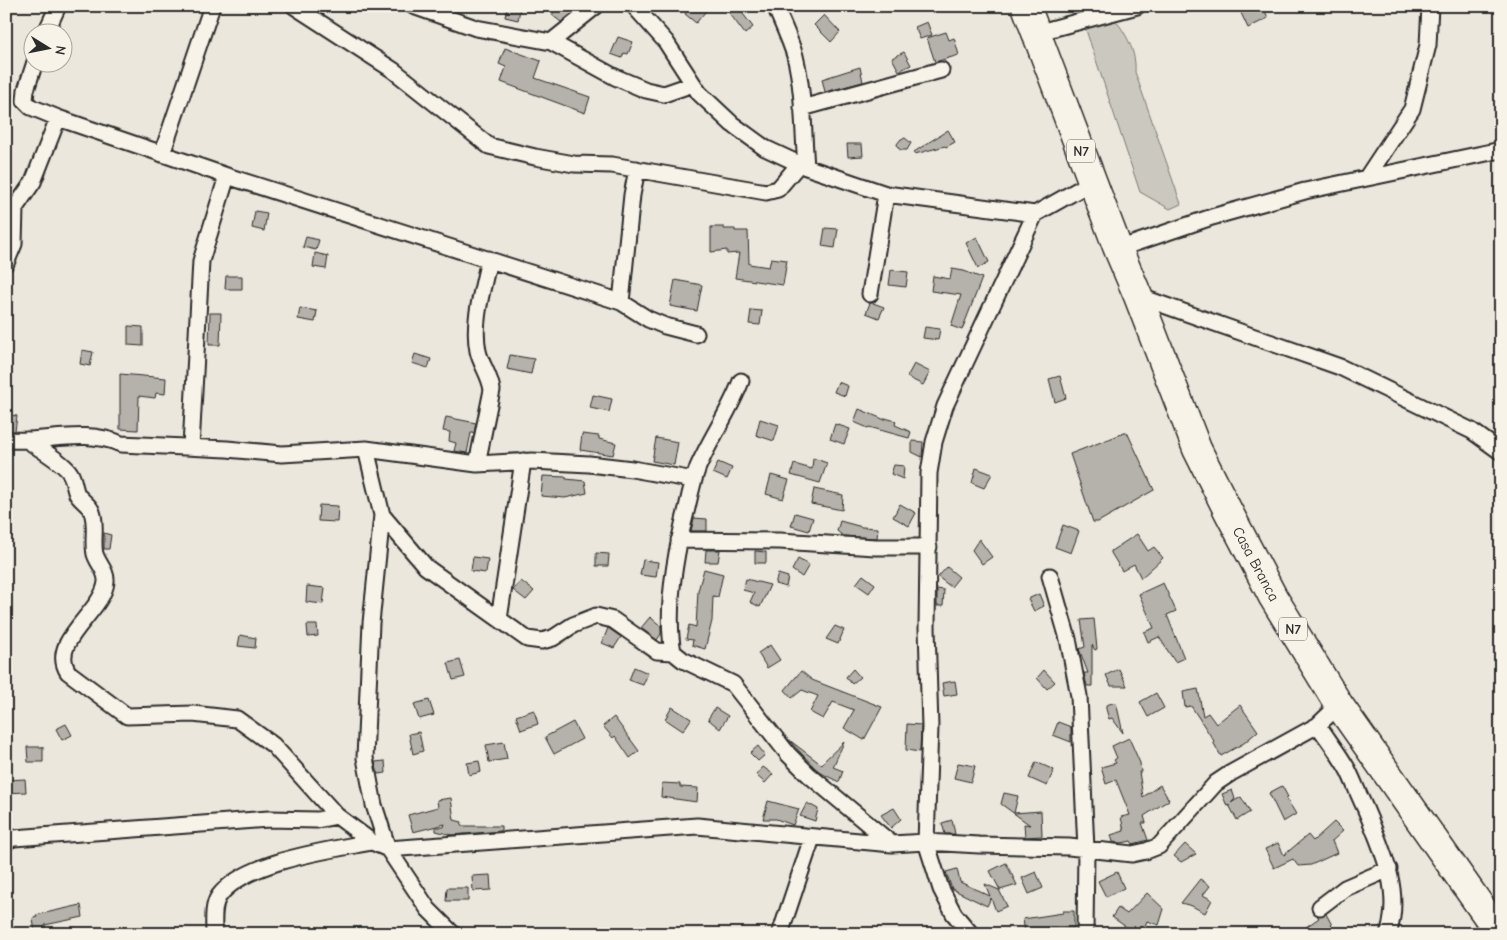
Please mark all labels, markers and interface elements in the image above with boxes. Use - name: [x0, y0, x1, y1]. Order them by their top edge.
- north arrow: [22, 22, 72, 72]
- text: N: [51, 44, 69, 56]
- road number: N7: [1067, 140, 1095, 162]
- street label: Casa Branca: [1229, 524, 1283, 604]
- road number: N7: [1279, 618, 1307, 640]

